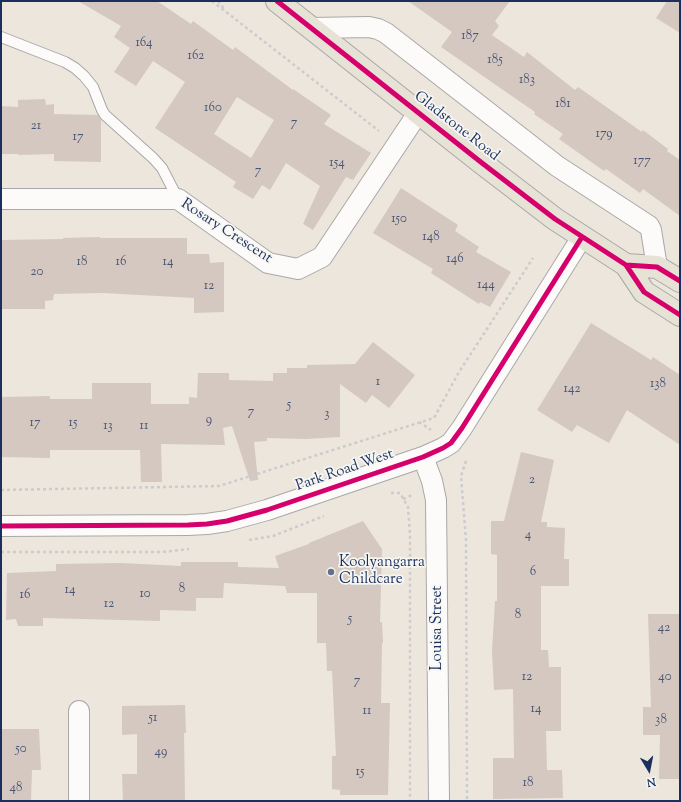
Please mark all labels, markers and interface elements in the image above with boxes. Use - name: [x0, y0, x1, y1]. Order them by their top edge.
- house number: 187: [461, 29, 479, 45]
- house number: 164: [135, 36, 153, 52]
- house number: 162: [188, 49, 204, 65]
- house number: 185: [487, 53, 503, 69]
- house number: 183: [519, 73, 535, 89]
- street label: Gladstone Road: [410, 88, 502, 166]
- house number: 181: [555, 97, 571, 113]
- house number: 160: [204, 101, 222, 117]
- house number: 7: [291, 116, 297, 132]
- house number: 21: [31, 119, 41, 135]
- house number: 179: [595, 127, 613, 143]
- house number: 17: [73, 130, 83, 146]
- house number: 177: [633, 154, 651, 170]
- house number: 154: [329, 156, 345, 172]
- house number: 7: [255, 164, 261, 180]
- street label: Rosary Crescent: [177, 196, 275, 268]
- house number: 150: [391, 212, 407, 228]
- house number: 148: [422, 230, 440, 246]
- house number: 146: [446, 252, 464, 268]
- house number: 18: [77, 255, 87, 271]
- house number: 16: [116, 255, 126, 271]
- house number: 14: [163, 255, 173, 271]
- house number: 20: [31, 265, 43, 281]
- house number: 144: [477, 278, 495, 294]
- house number: 12: [204, 279, 214, 295]
- house number: 1: [376, 375, 380, 391]
- house number: 138: [650, 377, 666, 393]
- house number: 142: [563, 382, 581, 398]
- house number: 5: [287, 398, 291, 414]
- house number: 7: [248, 405, 254, 421]
- house number: 3: [324, 407, 330, 423]
- house number: 9: [206, 413, 212, 429]
- house number: 17: [30, 416, 40, 432]
- house number: 15: [69, 416, 77, 432]
- house number: 13: [103, 419, 113, 435]
- house number: 11: [140, 419, 148, 435]
- street label: Park Road West: [294, 446, 396, 496]
- house number: 2: [529, 473, 535, 489]
- house number: 4: [525, 528, 531, 544]
- place label: Koolyangarra Childcare: [339, 554, 425, 589]
- house number: 6: [530, 565, 536, 581]
- marker: Koolyangarra Childcare: [326, 567, 336, 577]
- house number: 8: [179, 582, 185, 598]
- house number: 14: [65, 583, 75, 599]
- street label: Louisa Street: [429, 586, 447, 670]
- house number: 10: [139, 587, 151, 603]
- house number: 16: [20, 588, 30, 604]
- house number: 12: [104, 597, 114, 613]
- house number: 8: [515, 608, 521, 624]
- house number: 5: [348, 612, 352, 628]
- house number: 42: [658, 621, 670, 637]
- house number: 12: [522, 670, 532, 686]
- house number: 40: [658, 670, 672, 686]
- house number: 7: [354, 674, 360, 690]
- house number: 14: [531, 702, 541, 718]
- house number: 11: [363, 704, 371, 720]
- house number: 51: [149, 711, 157, 727]
- house number: 38: [655, 713, 667, 729]
- house number: 50: [15, 742, 27, 758]
- house number: 49: [155, 745, 167, 761]
- north arrow: [629, 750, 669, 790]
- house number: 15: [356, 765, 364, 781]
- text: N: [645, 773, 657, 790]
- house number: 18: [523, 776, 533, 792]
- house number: 48: [9, 781, 23, 797]

